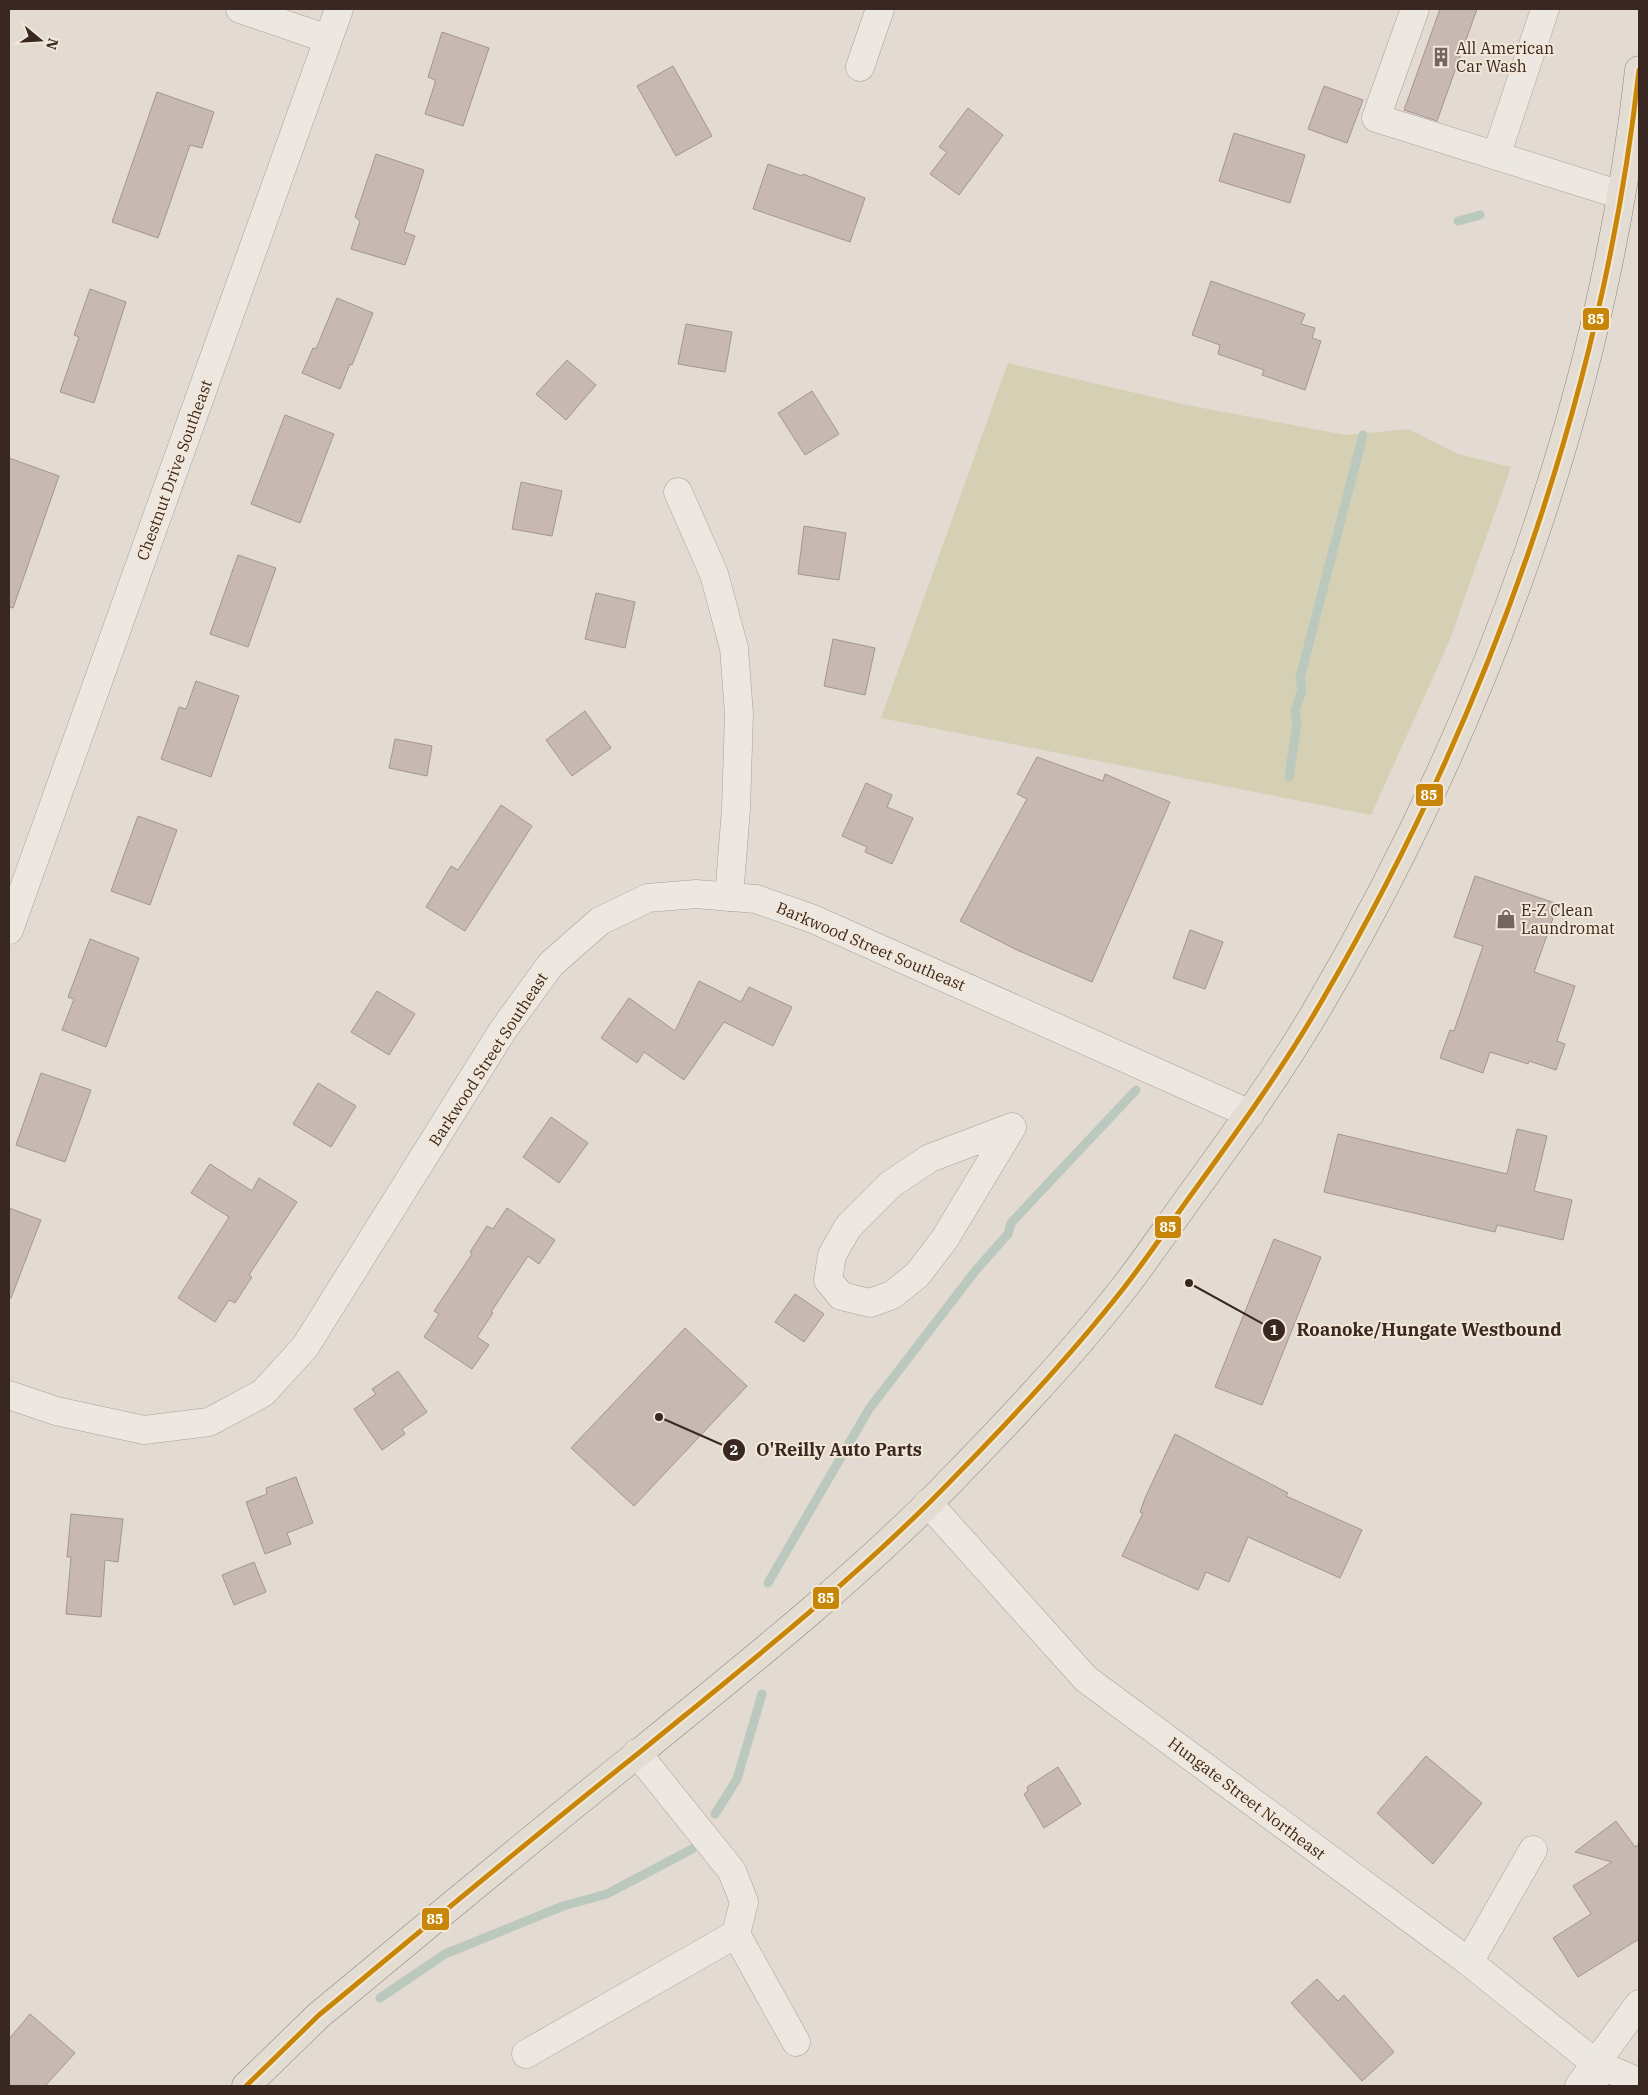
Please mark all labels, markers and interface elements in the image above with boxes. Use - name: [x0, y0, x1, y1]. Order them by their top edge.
- north arrow: [15, 15, 65, 65]
- text: N: [42, 36, 63, 52]
- place label: All American Car Wash: [1456, 38, 1554, 76]
- building icon: All American Car Wash: [1430, 46, 1452, 68]
- line badge: 85: [1582, 307, 1610, 331]
- text: 85: [1588, 310, 1604, 328]
- street label: Chestnut Drive Southeast: [132, 377, 216, 563]
- line badge: 85: [1415, 783, 1444, 807]
- text: 85: [1421, 786, 1437, 804]
- street label: Barkwood Street Southeast: [773, 897, 969, 995]
- place label: E-Z Clean Laundromat: [1521, 900, 1615, 938]
- shop icon: E-Z Clean Laundromat: [1495, 908, 1517, 930]
- street label: Barkwood Street Southeast: [424, 968, 552, 1150]
- line badge: 85: [1154, 1215, 1182, 1239]
- text: 85: [1160, 1218, 1176, 1236]
- callout: Roanoke/Hungate Westbound: [1262, 1313, 1572, 1346]
- text: Roanoke/Hungate Westbound: [1296, 1318, 1562, 1341]
- text: 1: [1269, 1320, 1279, 1339]
- callout: O'Reilly Auto Parts: [721, 1434, 932, 1467]
- text: O'Reilly Auto Parts: [756, 1438, 922, 1461]
- text: 2: [729, 1440, 739, 1459]
- line badge: 85: [812, 1586, 840, 1610]
- text: 85: [818, 1589, 834, 1607]
- street label: Hungate Street Northeast: [1164, 1732, 1330, 1864]
- line badge: 85: [421, 1907, 450, 1931]
- text: 85: [427, 1910, 443, 1928]

